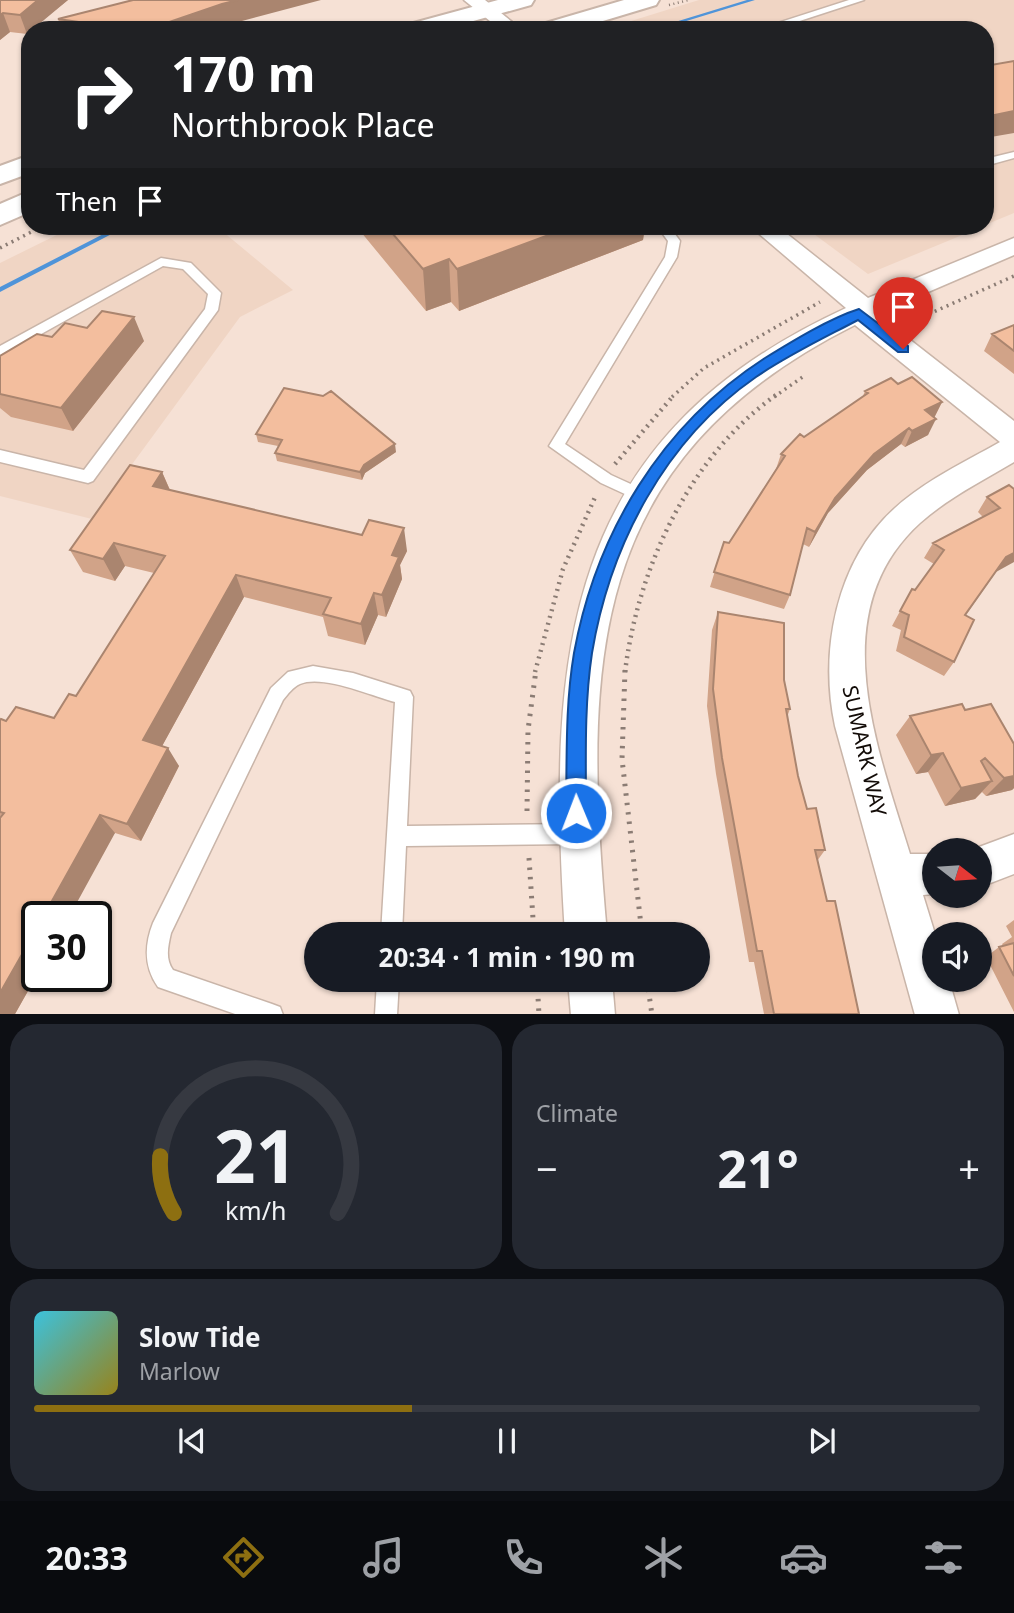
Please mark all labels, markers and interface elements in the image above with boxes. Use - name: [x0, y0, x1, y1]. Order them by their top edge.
- text: 170 m: [171, 40, 316, 106]
- icon: right: [56, 49, 147, 140]
- text: Northbrook Place: [171, 103, 435, 146]
- icon: arrive: [131, 182, 169, 220]
- text: Then: [56, 183, 117, 219]
- pin: [873, 277, 933, 349]
- icon: arrive: [884, 288, 922, 326]
- street label: SUMARK WAY: [836, 683, 894, 819]
- position arrow: [539, 776, 613, 850]
- north arrow: [922, 838, 992, 908]
- map controls: [922, 838, 992, 992]
- speed limit sign: 30: [21, 901, 112, 992]
- button: sound: [922, 922, 992, 992]
- text: 20:34 · 1 min · 190 m: [379, 939, 635, 975]
- text: Climate: [536, 1097, 618, 1129]
- text: 21: [214, 1105, 298, 1204]
- text: 21°: [717, 1132, 799, 1203]
- text: −: [536, 1142, 558, 1194]
- text: +: [958, 1142, 980, 1194]
- text: km/h: [225, 1192, 287, 1226]
- text: Slow Tide: [139, 1319, 261, 1355]
- text: Marlow: [139, 1355, 220, 1387]
- icon: previous: [173, 1422, 211, 1460]
- icon: pause: [488, 1422, 526, 1460]
- icon: next: [803, 1422, 841, 1460]
- icon: directions: [219, 1533, 268, 1582]
- icon: music: [359, 1533, 408, 1582]
- icon: phone: [499, 1533, 548, 1582]
- icon: climate: [639, 1533, 688, 1582]
- icon: car: [779, 1533, 828, 1582]
- icon: filters: [919, 1533, 968, 1582]
- text: 20:33: [46, 1536, 128, 1579]

